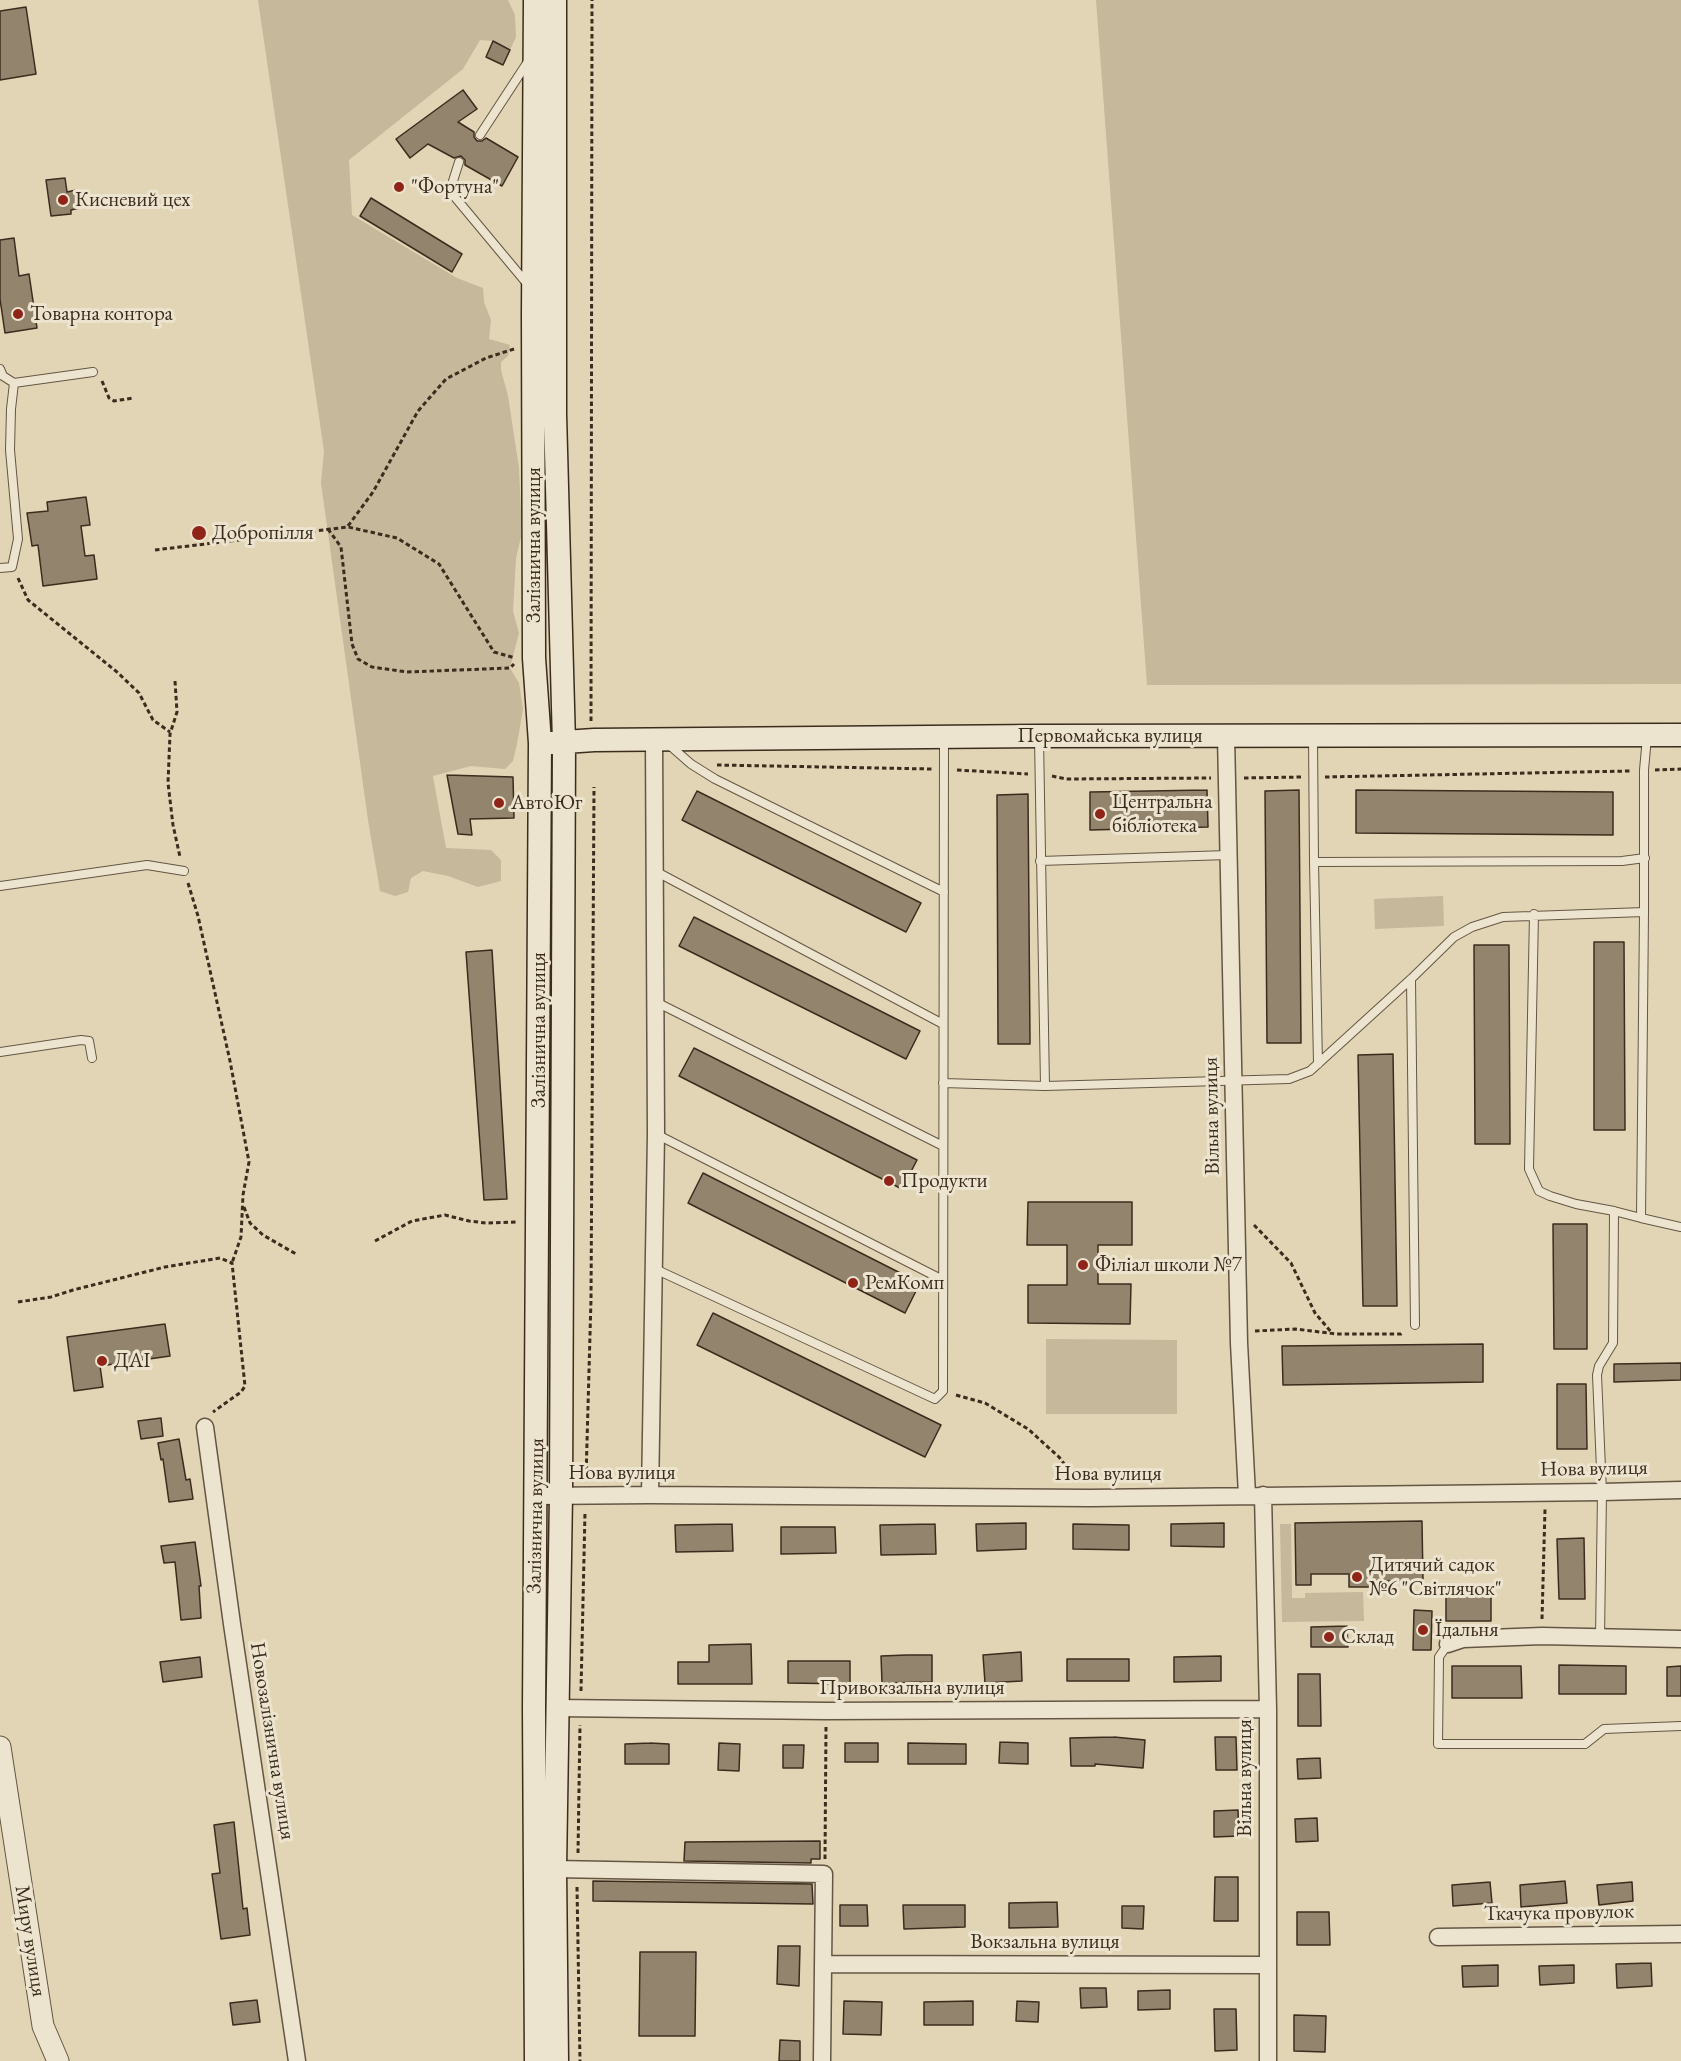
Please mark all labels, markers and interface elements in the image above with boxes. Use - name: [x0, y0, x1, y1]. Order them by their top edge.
- place label: "Фортуна": [411, 174, 499, 200]
- marker: "Фортуна": [392, 180, 406, 194]
- place label: Кисневий цех: [75, 187, 190, 213]
- marker: Кисневий цех: [56, 193, 70, 207]
- place label: Товарна контора: [30, 301, 173, 327]
- marker: Товарна контора: [11, 307, 25, 321]
- street label: Залізнична вулиця: [521, 467, 547, 623]
- place label: Добропілля: [212, 520, 314, 546]
- marker: Добропілля: [190, 524, 208, 542]
- street label: Первомайська вулиця: [1017, 723, 1203, 749]
- place label: Центральна бібліотека: [1112, 789, 1213, 839]
- place label: АвтоЮг: [511, 790, 582, 816]
- marker: АвтоЮг: [492, 796, 506, 810]
- marker: Центральна бібліотека: [1093, 807, 1107, 821]
- street label: Залізнична вулиця: [526, 952, 552, 1108]
- street label: Вільна вулиця: [1198, 1057, 1226, 1175]
- place label: Продукти: [901, 1168, 988, 1194]
- marker: Продукти: [882, 1174, 896, 1188]
- place label: Філіал школи №7: [1095, 1252, 1242, 1278]
- marker: Філіал школи №7: [1076, 1258, 1090, 1272]
- place label: РемКомп: [865, 1270, 944, 1296]
- marker: РемКомп: [846, 1276, 860, 1290]
- place label: ДАІ: [114, 1348, 150, 1374]
- marker: ДАІ: [95, 1354, 109, 1368]
- street label: Залізнична вулиця: [522, 1438, 550, 1594]
- street label: Нова вулиця: [1540, 1455, 1648, 1483]
- street label: Нова вулиця: [568, 1460, 676, 1486]
- street label: Нова вулиця: [1054, 1461, 1162, 1487]
- place label: Дитячий садок №6 "Світлячок": [1369, 1552, 1502, 1602]
- marker: Дитячий садок №6 "Світлячок": [1350, 1570, 1364, 1584]
- place label: Їдальня: [1435, 1617, 1499, 1643]
- marker: Їдальня: [1416, 1623, 1430, 1637]
- place label: Склад: [1341, 1624, 1394, 1650]
- marker: Склад: [1322, 1630, 1336, 1644]
- street label: Новозалізнична вулиця: [244, 1640, 300, 1842]
- street label: Привокзальна вулиця: [819, 1675, 1005, 1701]
- street label: Вільна вулиця: [1232, 1719, 1258, 1837]
- street label: Миру вулиця: [9, 1884, 51, 1998]
- street label: Ткачука провулок: [1484, 1899, 1634, 1927]
- street label: Вокзальна вулиця: [970, 1929, 1120, 1955]

